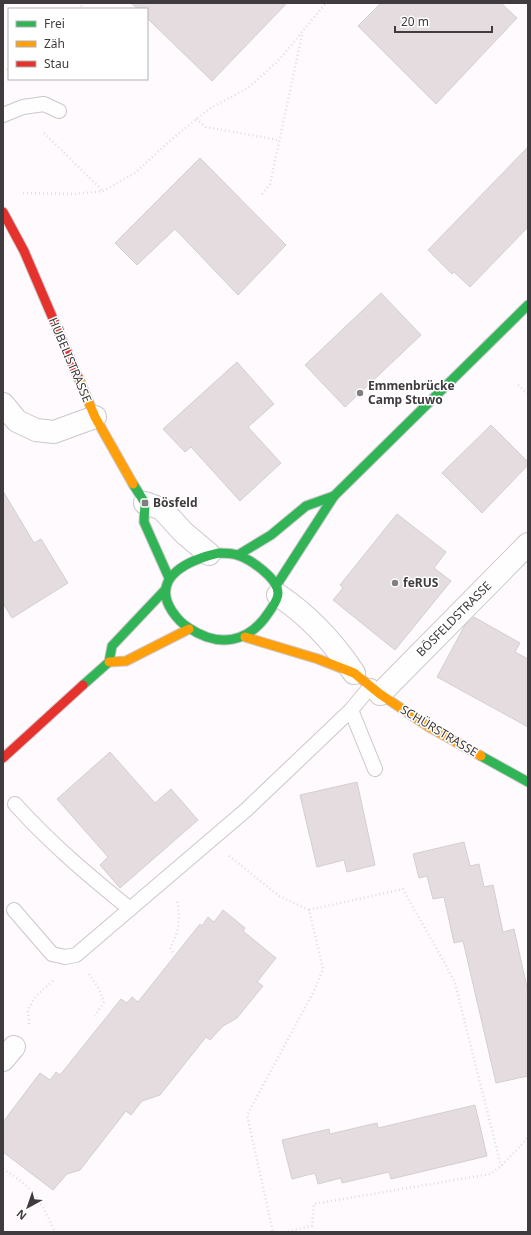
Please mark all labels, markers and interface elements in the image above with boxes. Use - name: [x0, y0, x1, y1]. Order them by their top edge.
- legend: [8, 8, 148, 80]
- scale bar: [395, 8, 492, 34]
- text: 20 m: [401, 13, 429, 30]
- text: Frei: [44, 15, 65, 32]
- text: Zäh: [44, 35, 65, 52]
- text: Stau: [44, 55, 69, 72]
- street label: HÜBELISTRASSE: [45, 315, 96, 405]
- place label: Emmenbrücke Camp Stuwo: [368, 377, 455, 408]
- marker: Emmenbrücke Camp Stuwo: [355, 388, 365, 398]
- place label: Bösfeld: [153, 494, 197, 511]
- marker: Bösfeld: [140, 498, 150, 508]
- place label: feRUS: [403, 574, 439, 591]
- street label: BÖSFELDSTRASSE: [412, 577, 495, 660]
- marker: feRUS: [390, 578, 400, 588]
- street label: SCHÜRSTRASSE: [397, 701, 481, 760]
- north arrow: [8, 1187, 48, 1227]
- text: N: [13, 1206, 30, 1224]

